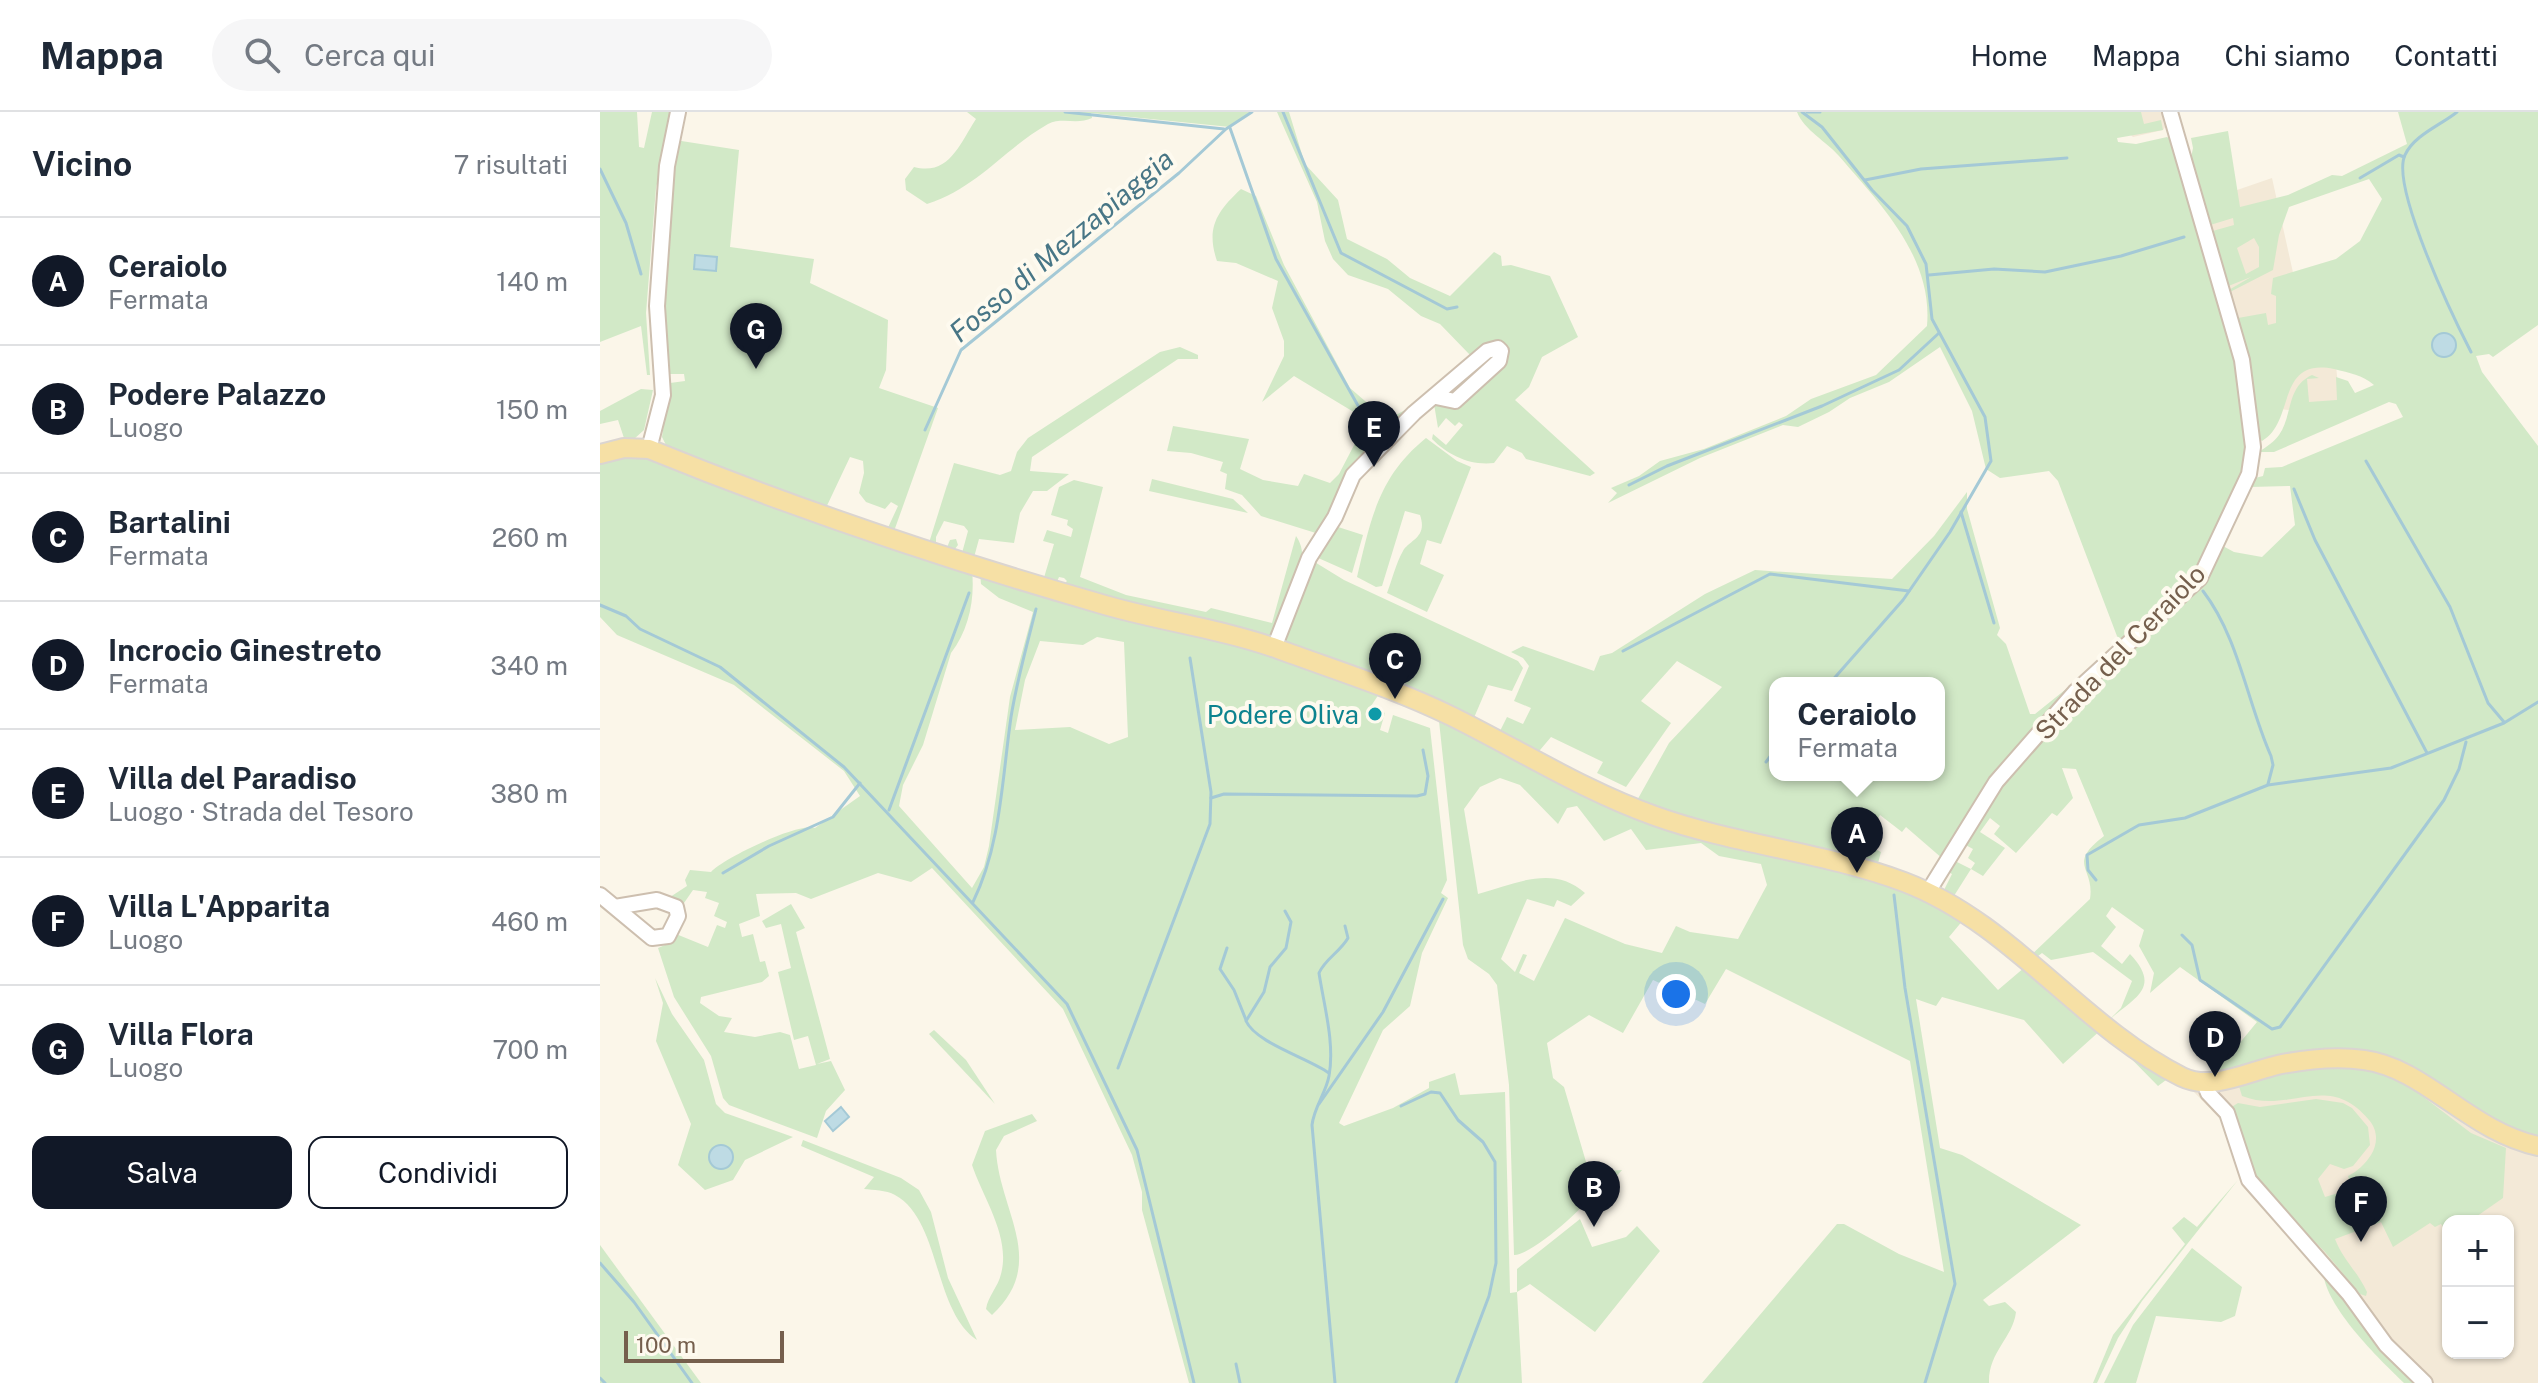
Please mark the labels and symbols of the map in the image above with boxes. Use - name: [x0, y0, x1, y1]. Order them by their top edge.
- water label: Fosso di Mezzapiaggia: [942, 142, 1180, 348]
- pin: G: [730, 303, 782, 369]
- pin: E: [1348, 401, 1400, 467]
- street label: Strada del Ceraiolo: [2029, 558, 2211, 746]
- pin: C: [1369, 633, 1421, 699]
- place label: Podere Oliva: [1207, 699, 1359, 730]
- marker: Podere Oliva: [1366, 705, 1384, 723]
- pin: A: [1831, 807, 1883, 873]
- your location: [1656, 974, 1696, 1014]
- pin: D: [2189, 1011, 2241, 1077]
- pin: B: [1568, 1161, 1620, 1227]
- pin: F: [2335, 1176, 2387, 1242]
- scale bar: [624, 1327, 784, 1363]

